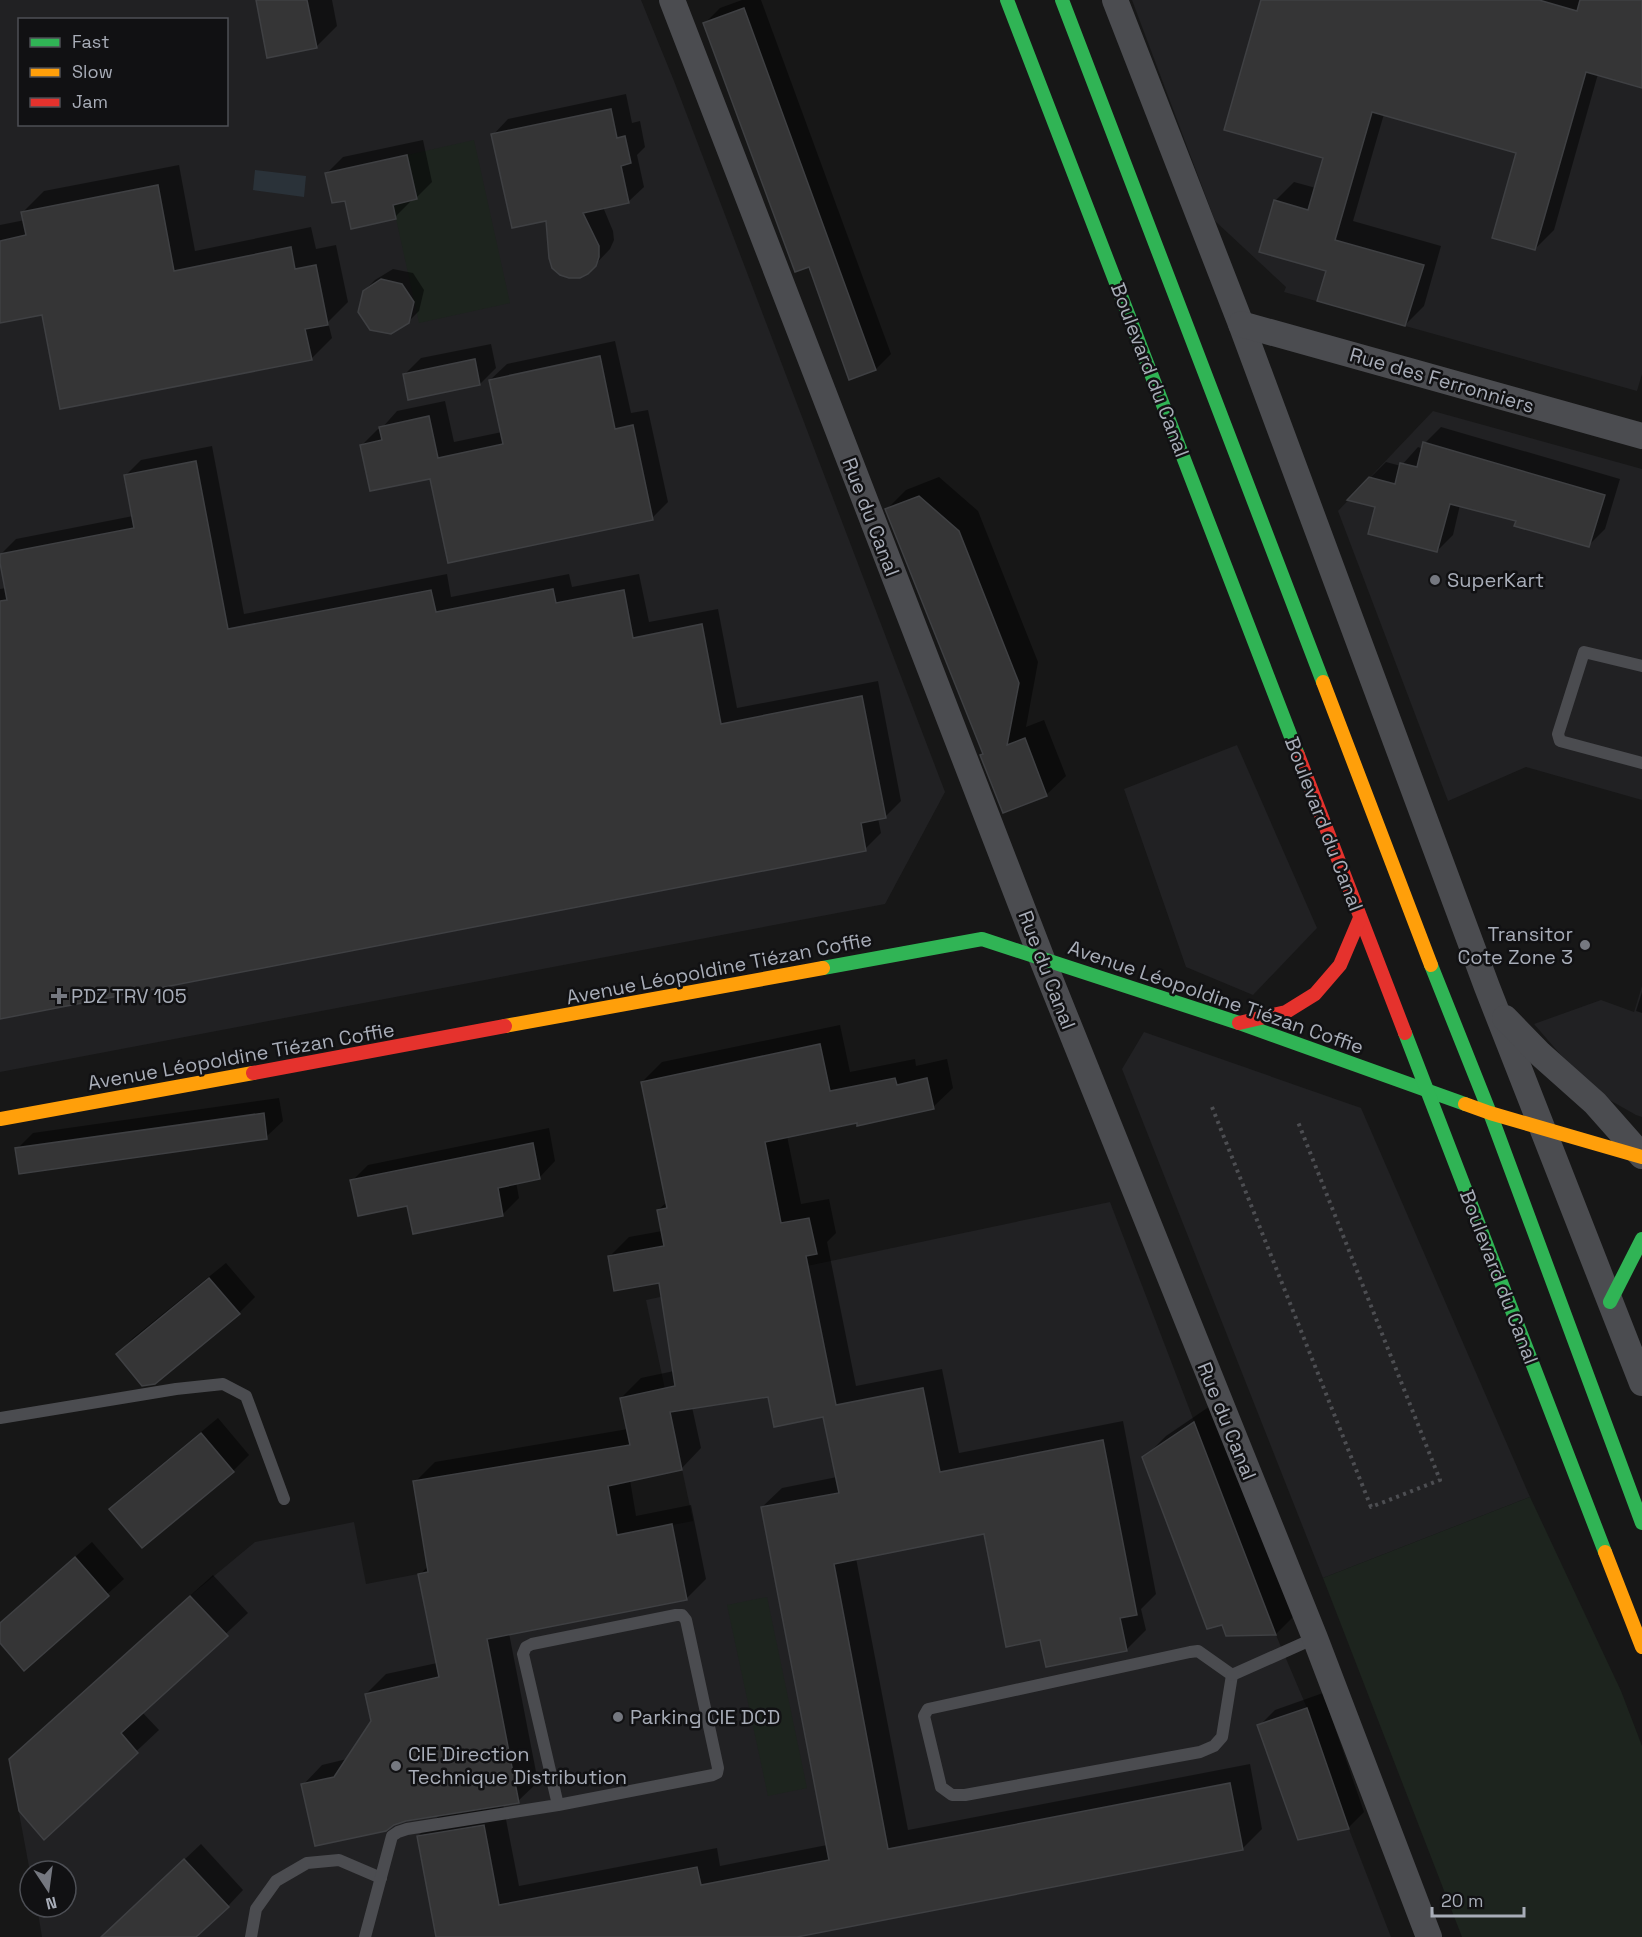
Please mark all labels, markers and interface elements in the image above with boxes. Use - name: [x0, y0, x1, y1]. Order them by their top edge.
- legend: [18, 18, 228, 126]
- text: Fast: [72, 30, 109, 53]
- text: Slow: [72, 60, 113, 83]
- text: Jam: [72, 90, 108, 113]
- street label: Boulevard du Canal: [1105, 279, 1195, 461]
- street label: Rue des Ferronniers: [1347, 341, 1537, 419]
- street label: Rue du Canal: [836, 454, 906, 580]
- place label: SuperKart: [1447, 567, 1544, 593]
- marker: SuperKart: [1428, 573, 1442, 587]
- street label: Boulevard du Canal: [1279, 733, 1369, 915]
- street label: Rue du Canal: [1012, 907, 1082, 1033]
- place label: Transitor Cote Zone 3: [1457, 921, 1573, 970]
- street label: Avenue Léopoldine Tiézan Coffie: [564, 926, 874, 1010]
- street label: Avenue Léopoldine Tiézan Coffie: [1065, 934, 1367, 1060]
- marker: Transitor Cote Zone 3: [1578, 938, 1592, 952]
- place label: PDZ TRV 105: [71, 983, 187, 1009]
- marker: PDZ TRV 105: [52, 989, 66, 1003]
- street label: Avenue Léopoldine Tiézan Coffie: [86, 1016, 396, 1096]
- street label: Boulevard du Canal: [1454, 1186, 1544, 1368]
- street label: Rue du Canal: [1192, 1358, 1262, 1484]
- place label: Parking CIE DCD: [630, 1704, 780, 1730]
- marker: Parking CIE DCD: [611, 1710, 625, 1724]
- place label: CIE Direction Technique Distribution: [408, 1741, 627, 1790]
- marker: CIE Direction Technique Distribution: [389, 1759, 403, 1773]
- north arrow: [18, 1859, 78, 1919]
- scale bar: [1432, 1880, 1524, 1918]
- text: 20 m: [1441, 1889, 1484, 1912]
- text: N: [44, 1892, 59, 1915]

